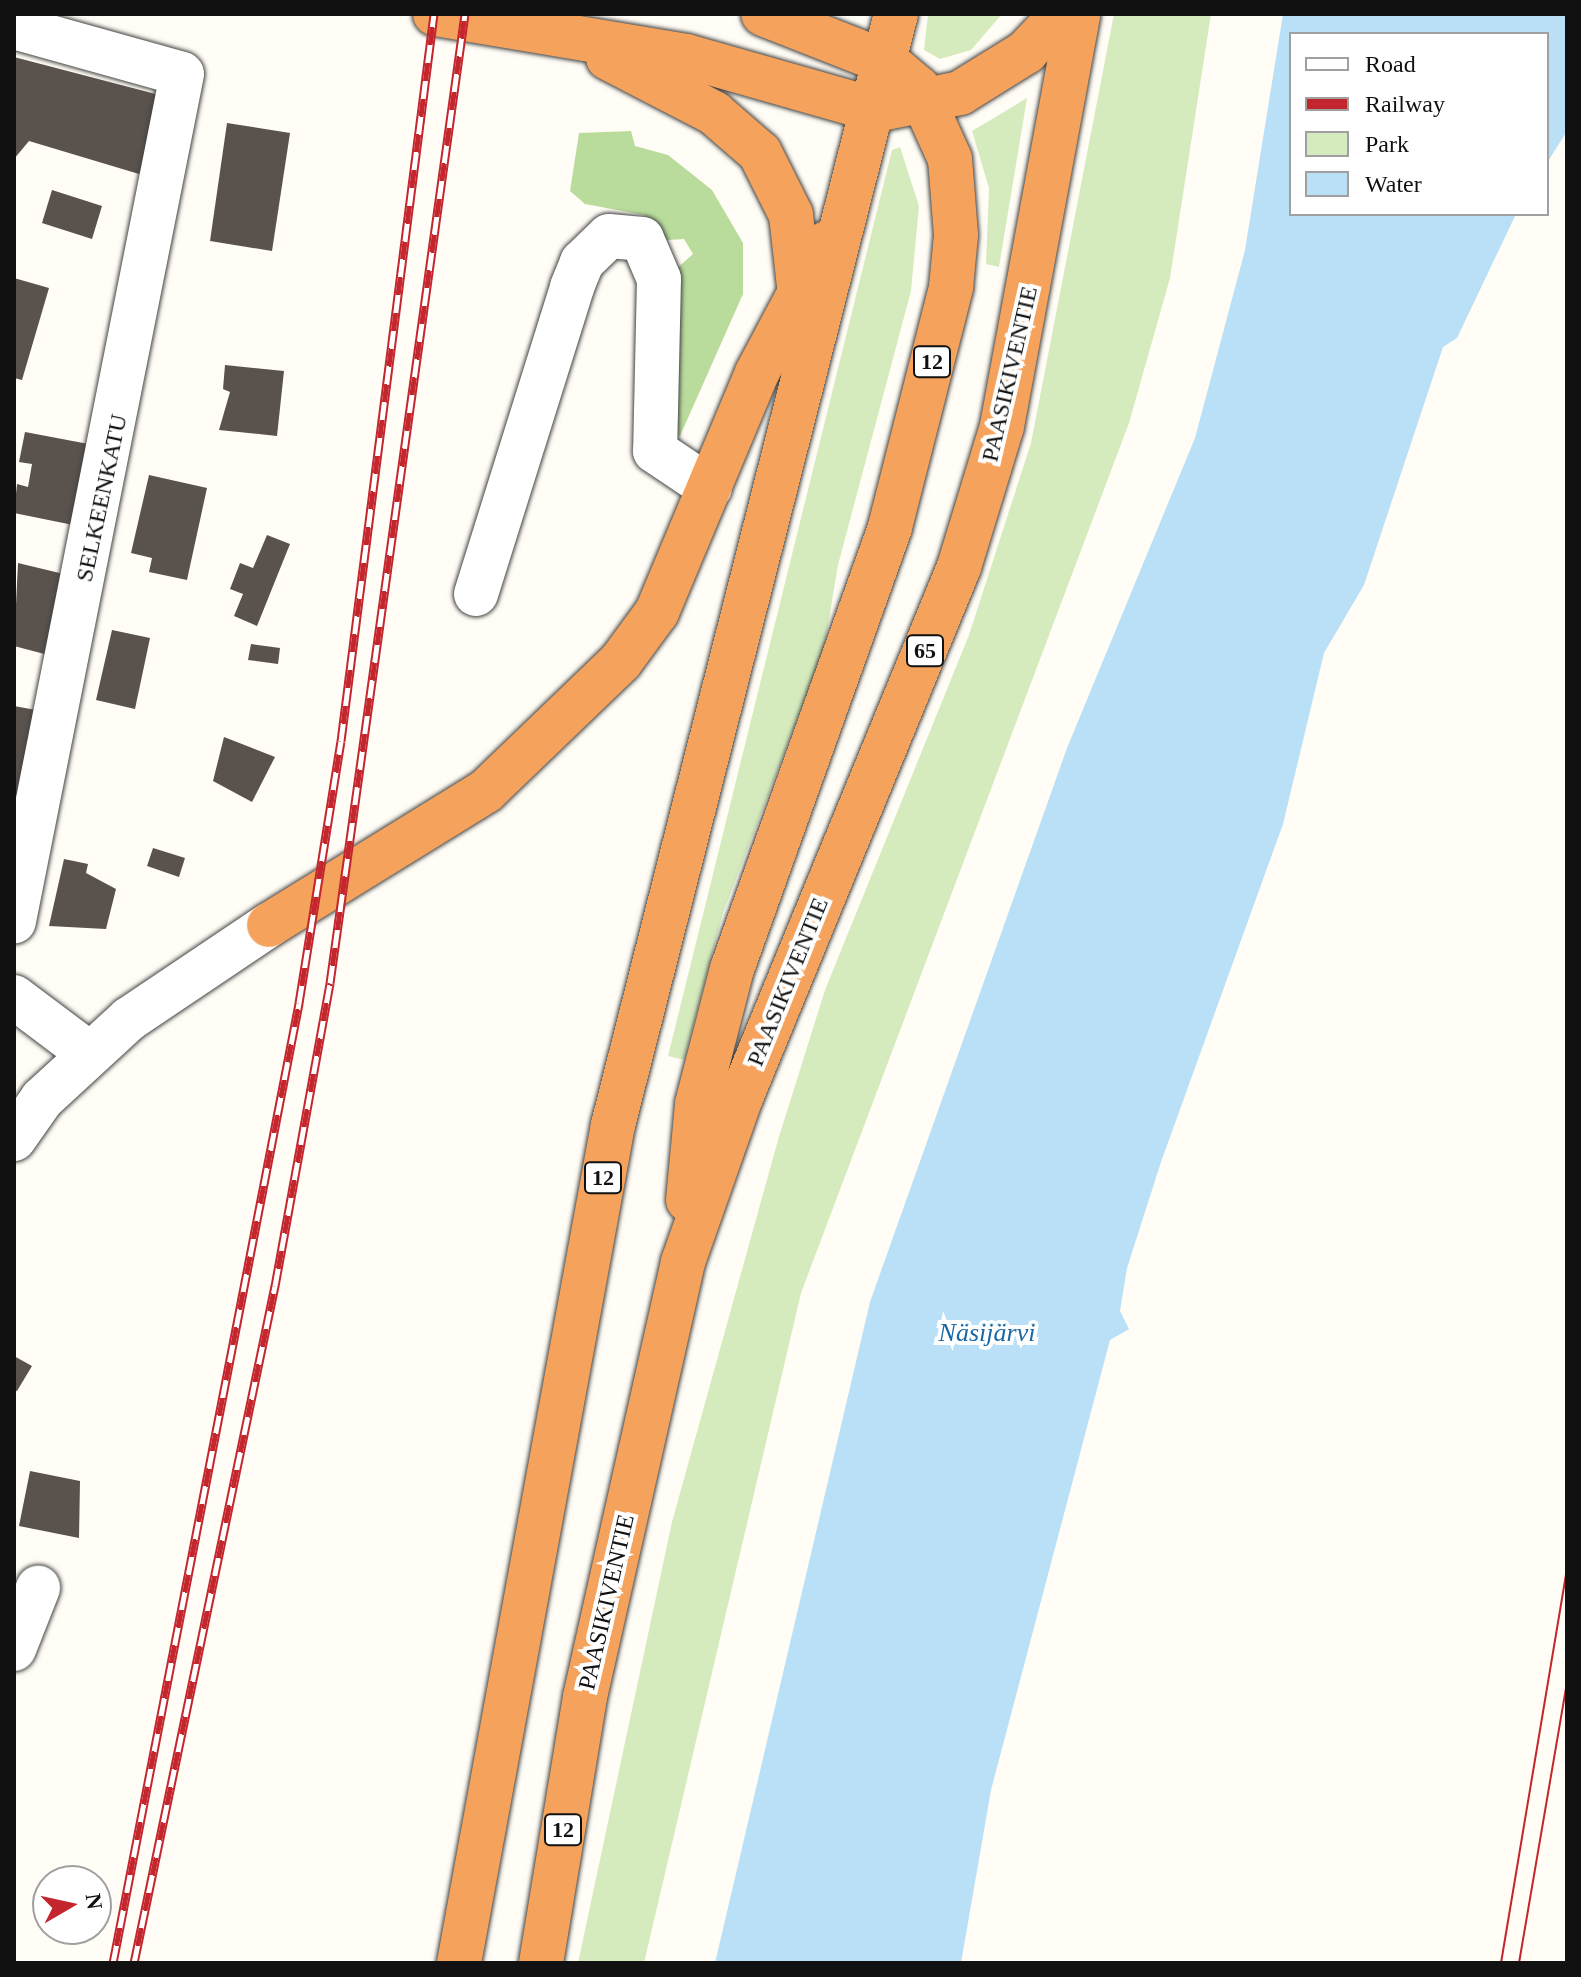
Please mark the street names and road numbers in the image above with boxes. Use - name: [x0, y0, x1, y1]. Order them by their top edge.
- street label: PAASIKIVENTIE: [976, 284, 1044, 464]
- road number: 12: [912, 344, 952, 380]
- street label: SELKEENKATU: [70, 412, 134, 584]
- road number: 65: [905, 633, 945, 669]
- street label: PAASIKIVENTIE: [741, 894, 835, 1070]
- road number: 12: [583, 1160, 623, 1196]
- street label: PAASIKIVENTIE: [573, 1512, 641, 1692]
- road number: 12: [543, 1812, 583, 1848]

